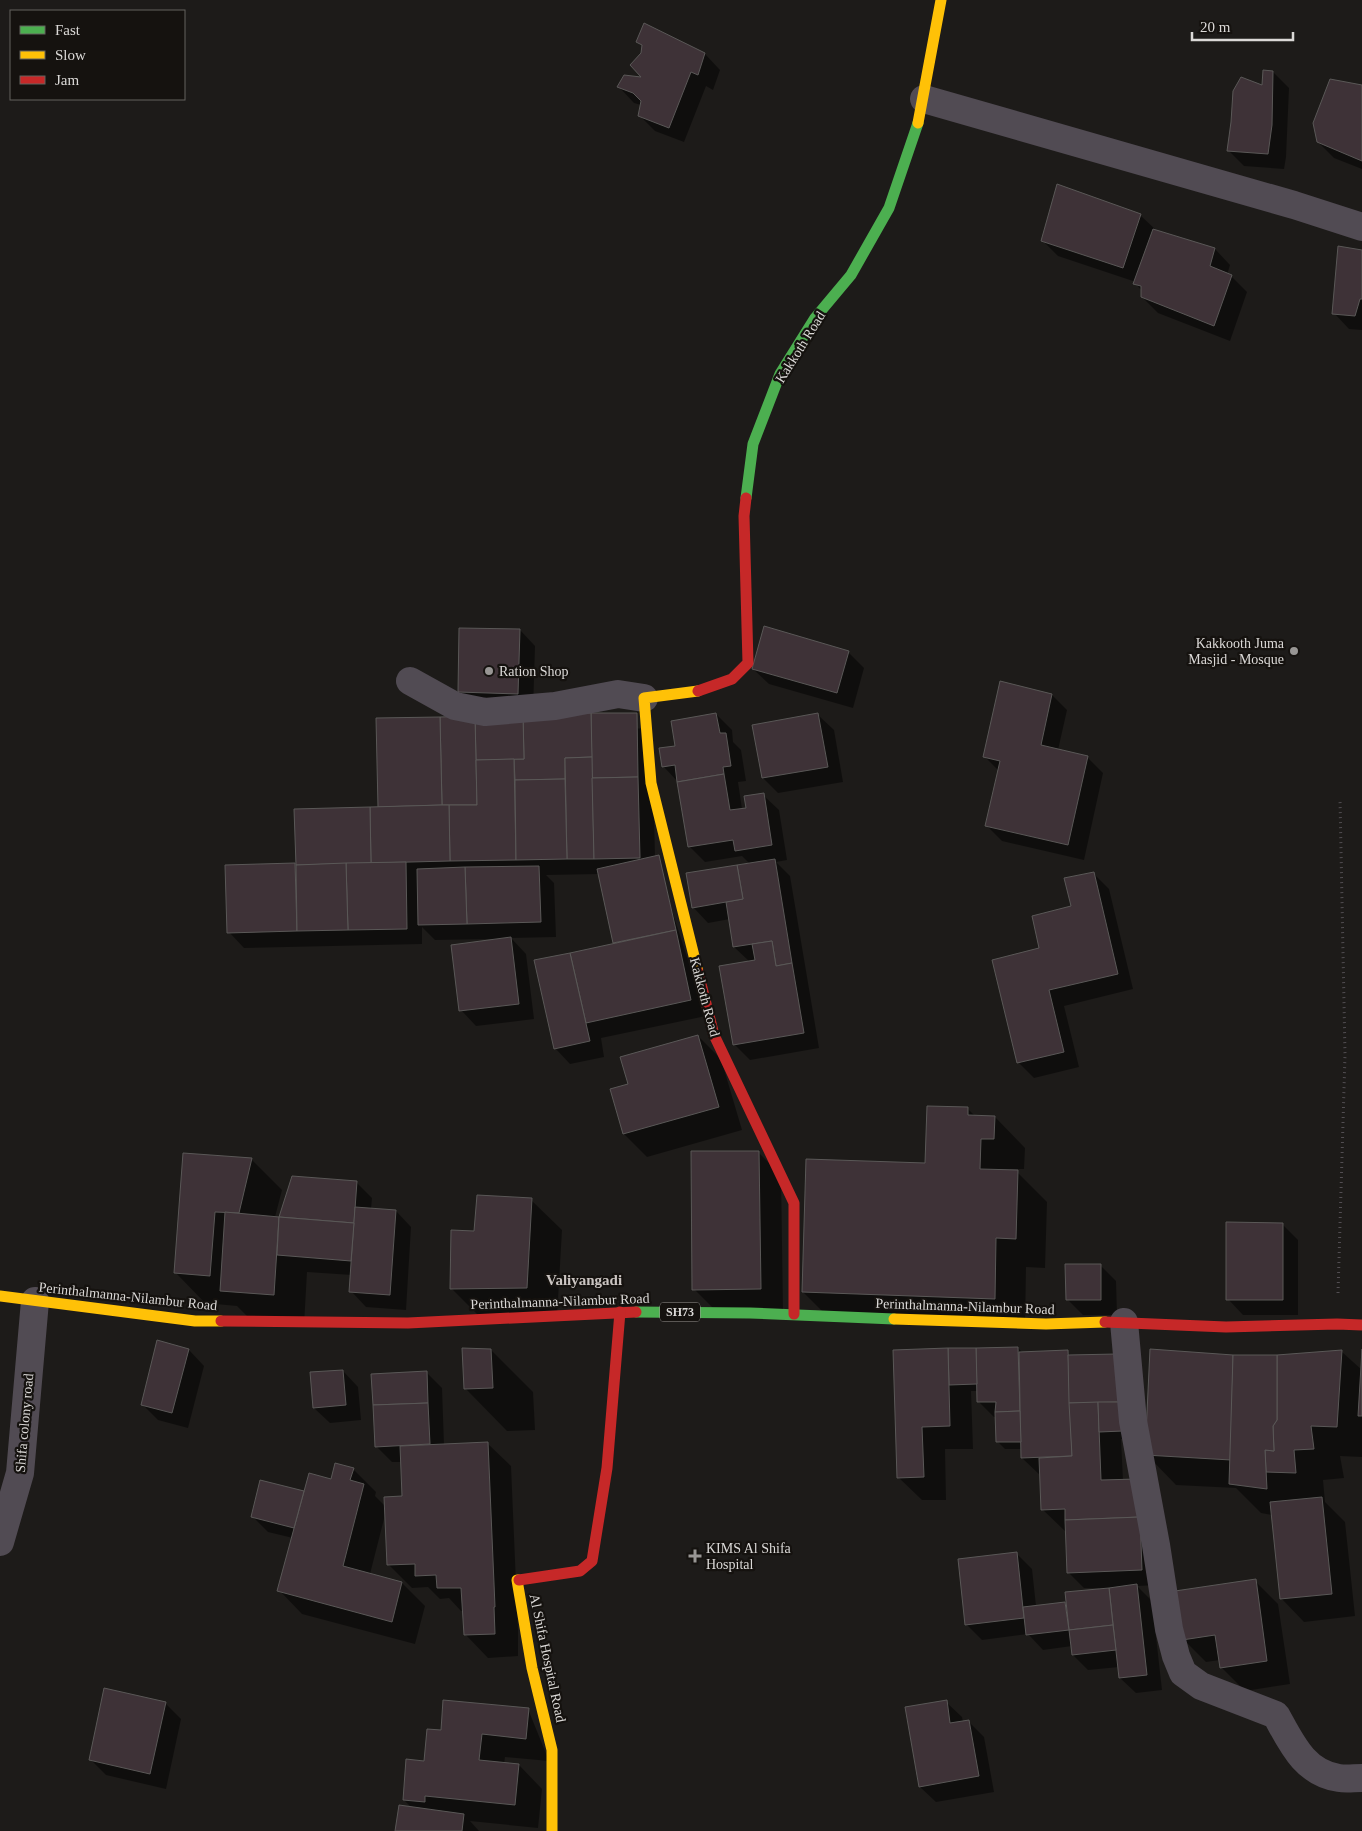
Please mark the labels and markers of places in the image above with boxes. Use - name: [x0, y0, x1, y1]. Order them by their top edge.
- place label: Kakkooth Juma Masjid - Mosque: [1188, 636, 1285, 667]
- marker: Kakkooth Juma Masjid - Mosque: [1288, 645, 1300, 657]
- place label: Ration Shop: [499, 664, 569, 679]
- marker: Ration Shop: [483, 665, 495, 677]
- place label: KIMS Al Shifa Hospital: [706, 1541, 792, 1572]
- marker: KIMS Al Shifa Hospital: [688, 1549, 702, 1563]

